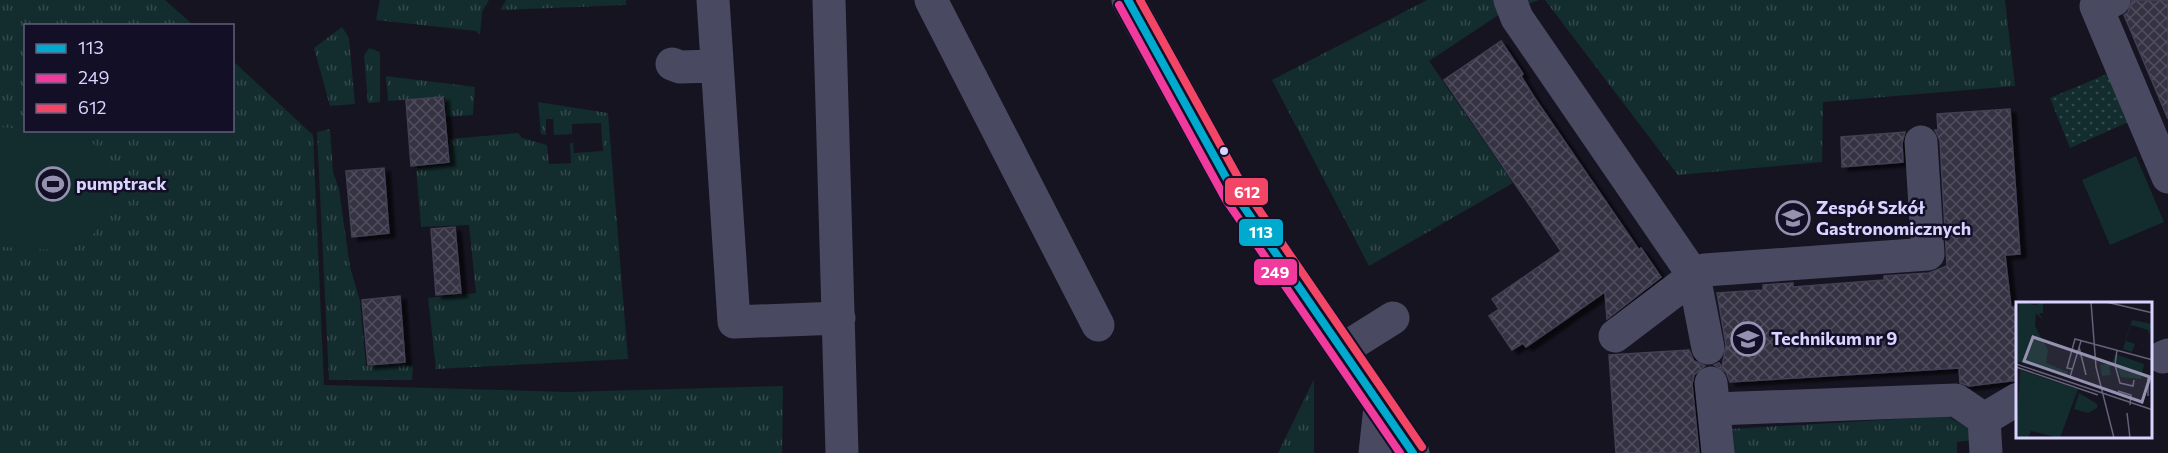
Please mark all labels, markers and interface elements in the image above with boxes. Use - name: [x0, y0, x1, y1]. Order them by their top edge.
- legend: [24, 24, 234, 132]
- text: 113: [78, 36, 104, 58]
- text: 249: [78, 66, 109, 88]
- text: 612: [78, 96, 107, 118]
- unlabelled marker: [1218, 145, 1230, 157]
- sports icon: pumptrack: [35, 166, 71, 202]
- place label: pumptrack: [76, 172, 167, 194]
- line badge: 612: [1224, 177, 1269, 206]
- text: 612: [1234, 182, 1260, 201]
- place label: Zespół Szkół Gastronomicznych: [1816, 196, 1971, 239]
- school or university icon: Zespół Szkół Gastronomicznych: [1775, 200, 1811, 236]
- line badge: 113: [1238, 218, 1284, 247]
- text: 113: [1249, 222, 1273, 241]
- line badge: 249: [1253, 258, 1298, 286]
- text: 249: [1261, 262, 1289, 281]
- inset map: [2016, 302, 2153, 438]
- school or university icon: Technikum nr 9: [1730, 321, 1766, 357]
- place label: Technikum nr 9: [1771, 327, 1897, 349]

